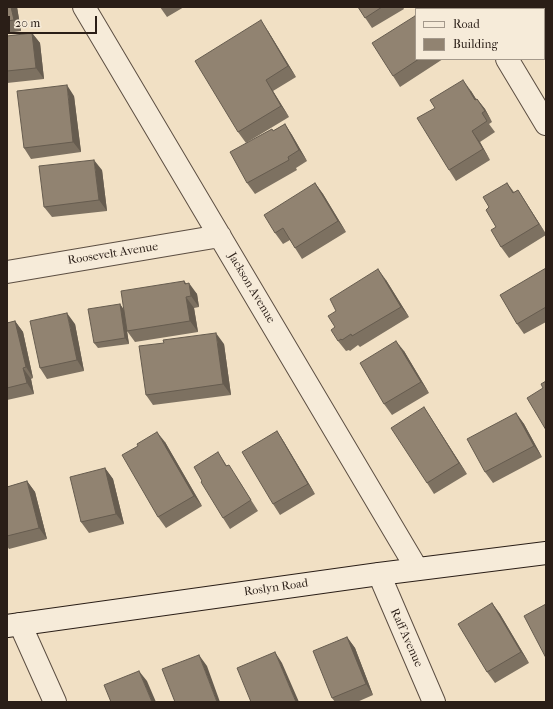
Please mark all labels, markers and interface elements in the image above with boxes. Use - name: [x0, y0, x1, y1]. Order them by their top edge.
- scale bar: [10, 8, 99, 34]
- legend: [415, 8, 545, 60]
- text: 20 m: [15, 16, 40, 30]
- text: Road: [453, 17, 480, 31]
- text: Building: [453, 37, 498, 51]
- street label: Roosevelt Avenue: [67, 240, 159, 268]
- street label: Jackson Avenue: [224, 250, 278, 326]
- street label: Roslyn Road: [243, 576, 309, 600]
- street label: Raff Avenue: [387, 606, 425, 670]

